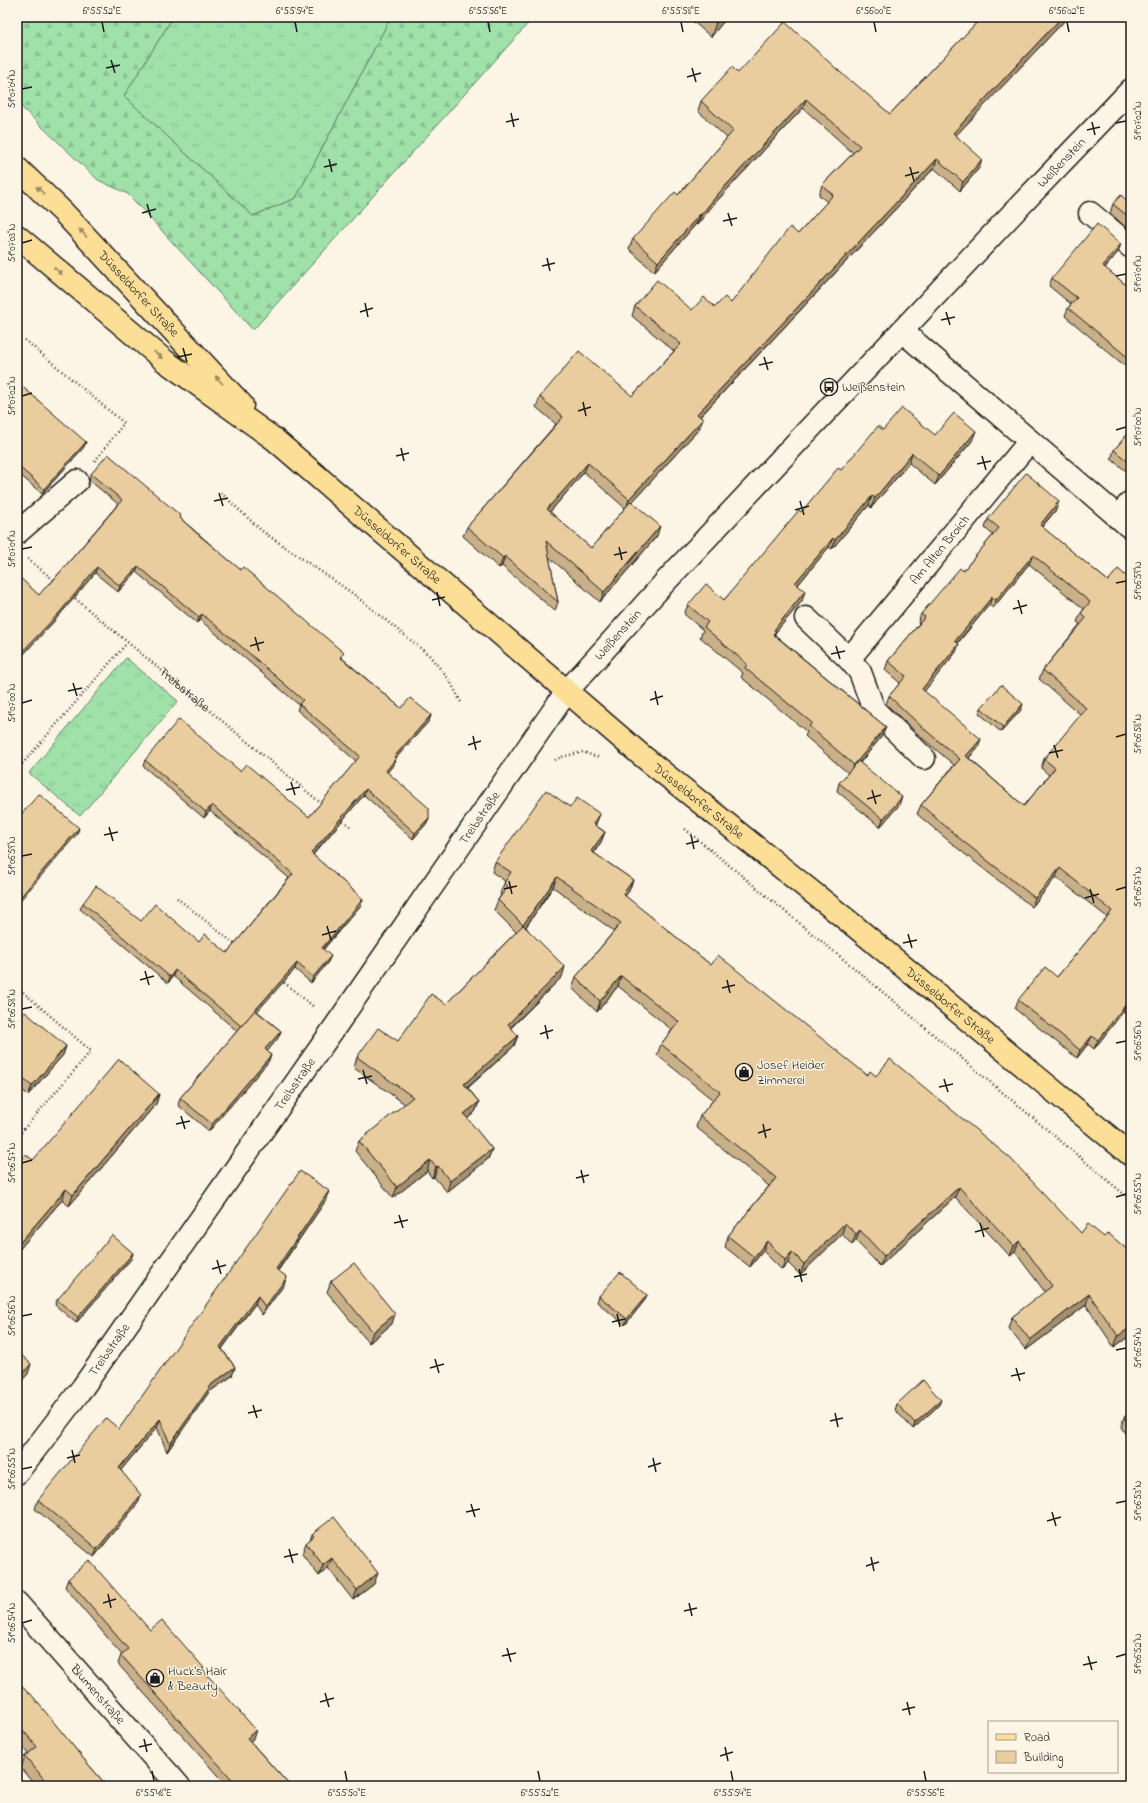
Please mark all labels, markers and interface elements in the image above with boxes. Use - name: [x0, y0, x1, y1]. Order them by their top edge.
- text: 6°55'52"E: [83, 4, 121, 19]
- text: 6°55'54"E: [276, 4, 314, 19]
- text: 6°55'56"E: [469, 4, 507, 19]
- text: 6°55'58"E: [662, 4, 700, 19]
- text: 6°56'00"E: [856, 4, 892, 19]
- text: 6°56'02"E: [1049, 4, 1085, 19]
- text: 51°07'04"N: [5, 69, 20, 108]
- text: 51°07'02"N: [1131, 101, 1146, 141]
- street label: Weißenstein: [1033, 133, 1090, 192]
- one-way arrow: [35, 185, 45, 195]
- text: 51°07'03"N: [5, 223, 20, 262]
- one-way arrow: [78, 228, 88, 238]
- street label: Düsseldorfer Straße: [93, 245, 184, 341]
- text: 51°07'01"N: [1131, 255, 1146, 293]
- one-way arrow: [54, 266, 63, 275]
- one-way arrow: [152, 350, 163, 359]
- one-way arrow: [214, 375, 224, 385]
- text: 51°07'02"N: [5, 376, 20, 416]
- bus stop icon: Weißenstein: [819, 377, 839, 397]
- place label: Weißenstein: [842, 378, 905, 397]
- text: 51°07'00"N: [1131, 407, 1146, 446]
- street label: Düsseldorfer Straße: [348, 500, 446, 589]
- street label: Am Alten Broich: [905, 511, 974, 589]
- text: 51°07'01"N: [5, 530, 20, 568]
- text: 51°06'59"N: [1131, 561, 1146, 601]
- street label: Weißenstein: [590, 605, 646, 664]
- street label: Treibstraße: [155, 662, 214, 716]
- text: 51°07'00"N: [5, 683, 20, 722]
- text: 51°06'58"N: [1131, 714, 1146, 754]
- street label: Düsseldorfer Straße: [648, 758, 748, 844]
- street label: Treibstraße: [454, 787, 505, 848]
- text: 51°06'59"N: [5, 836, 20, 876]
- text: 51°06'57"N: [1131, 867, 1146, 907]
- street label: Düsseldorfer Straße: [900, 962, 1000, 1048]
- text: 51°06'58"N: [5, 989, 20, 1029]
- text: 51°06'56"N: [1131, 1020, 1146, 1061]
- street label: Treibstraße: [270, 1054, 320, 1115]
- place label: Josef Heider Zimmerei: [757, 1056, 826, 1090]
- shop icon: Josef Heider Zimmerei: [734, 1062, 754, 1082]
- text: 51°06'57"N: [5, 1143, 20, 1183]
- text: 51°06'55"N: [1131, 1173, 1146, 1215]
- text: 51°06'56"N: [5, 1295, 20, 1336]
- street label: Treibstraße: [84, 1319, 135, 1380]
- text: 51°06'54"N: [1131, 1328, 1146, 1368]
- text: 51°06'55"N: [5, 1448, 20, 1490]
- text: 51°06'53"N: [1131, 1481, 1146, 1521]
- text: 51°06'54"N: [5, 1603, 20, 1643]
- text: 51°06'52"N: [1131, 1633, 1146, 1675]
- street label: Blumenstraße: [65, 1659, 130, 1729]
- place label: Huck's Hair & Beauty: [168, 1662, 228, 1697]
- shop icon: Huck's Hair & Beauty: [145, 1668, 165, 1688]
- legend: [988, 1721, 1118, 1773]
- text: Road: [1024, 1729, 1050, 1747]
- text: Building: [1023, 1749, 1063, 1768]
- text: 6°55'48"E: [136, 1786, 172, 1801]
- text: 6°55'50"E: [328, 1786, 366, 1801]
- text: 6°55'52"E: [521, 1786, 559, 1801]
- text: 6°55'54"E: [714, 1786, 752, 1801]
- text: 6°55'56"E: [907, 1786, 945, 1801]

